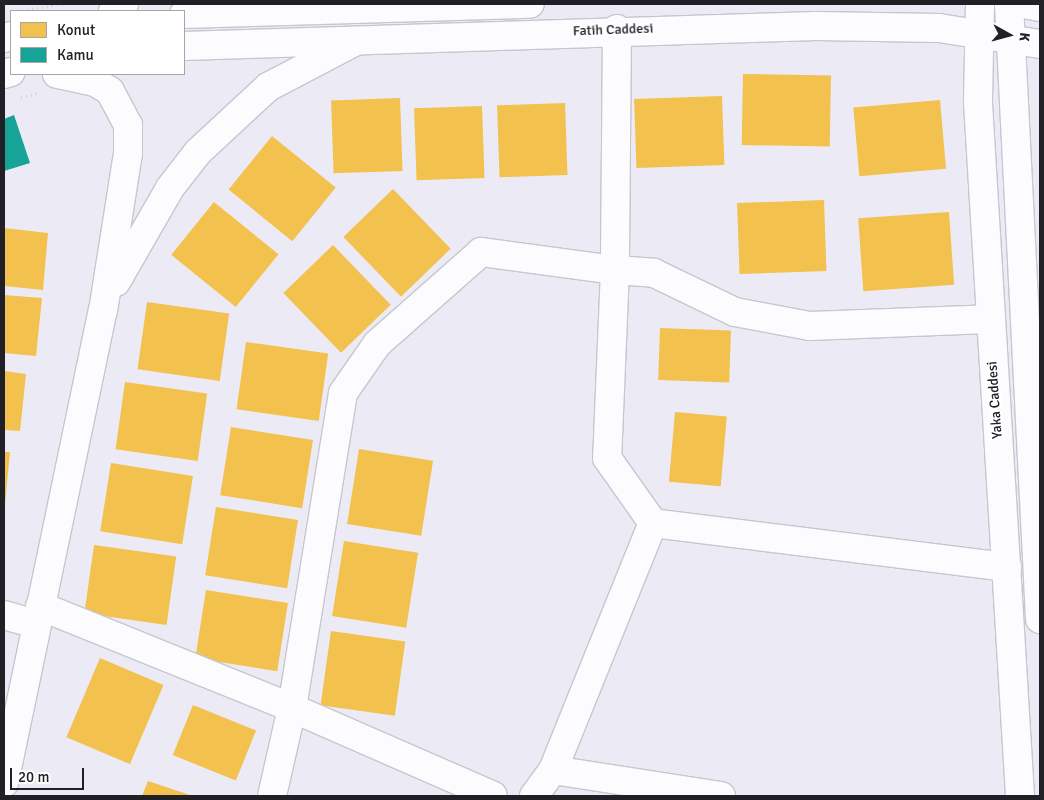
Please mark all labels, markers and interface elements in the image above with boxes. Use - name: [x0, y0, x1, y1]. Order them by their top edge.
- legend: [10, 10, 185, 75]
- north arrow: [984, 10, 1034, 60]
- street label: Fatih Caddesi: [572, 20, 654, 40]
- text: Konut: [57, 21, 95, 39]
- text: K: [1015, 32, 1033, 42]
- text: Kamu: [57, 46, 94, 64]
- street label: Yaka Caddesi: [984, 361, 1006, 439]
- scale bar: [12, 758, 86, 790]
- text: 20 m: [18, 768, 49, 786]

